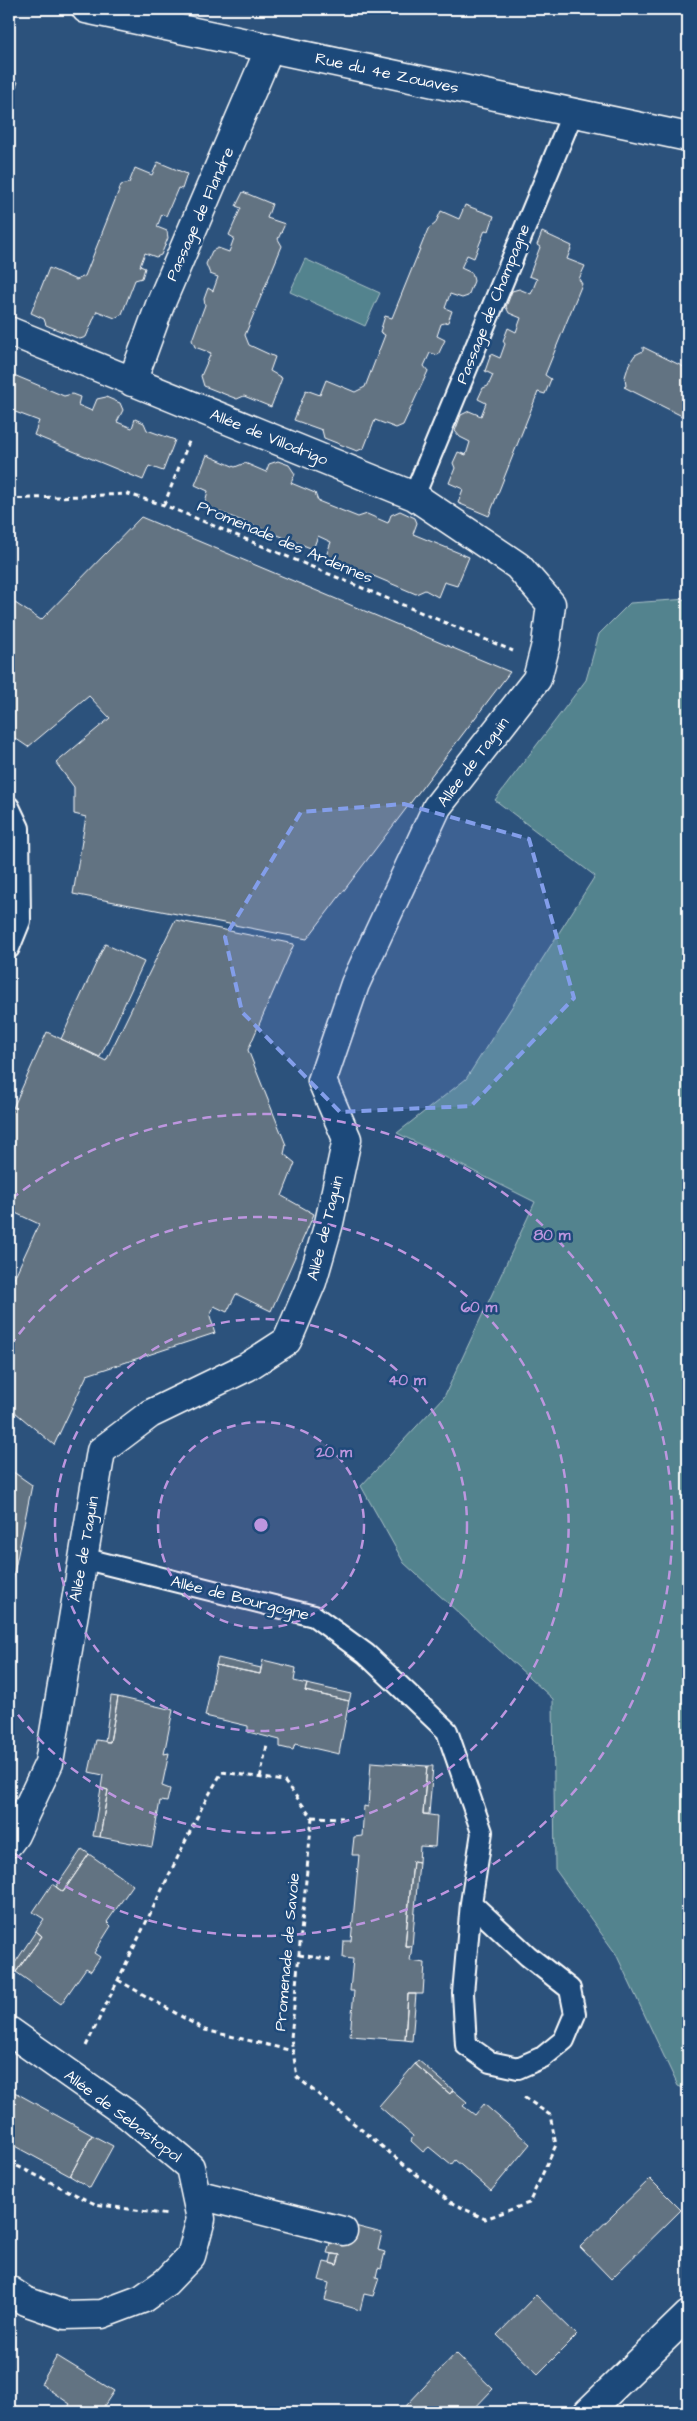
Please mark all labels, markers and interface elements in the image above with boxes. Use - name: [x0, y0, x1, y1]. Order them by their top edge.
- street label: Rue du 4e Zouaves: [313, 47, 461, 99]
- street label: Passage de Flandre: [161, 143, 240, 285]
- street label: Passage de Champagne: [451, 220, 536, 388]
- street label: Allée de Villodrigo: [206, 403, 331, 472]
- street label: Promenade des Ardennes: [194, 495, 376, 589]
- street label: Allée de Taguin: [432, 713, 515, 812]
- street label: Allée de Taguin: [301, 1173, 350, 1283]
- text: 80 m: [534, 1225, 571, 1246]
- text: 60 m: [461, 1297, 498, 1318]
- text: 40 m: [388, 1370, 426, 1391]
- text: 20 m: [315, 1442, 352, 1463]
- street label: Allée de Taguin: [64, 1494, 105, 1604]
- centre of rings: [252, 1516, 270, 1534]
- street label: Allée de Bourgogne: [168, 1570, 312, 1627]
- street label: Promenade de Savoie: [269, 1872, 305, 2032]
- street label: Allée de Sebastopol: [60, 2064, 186, 2168]

